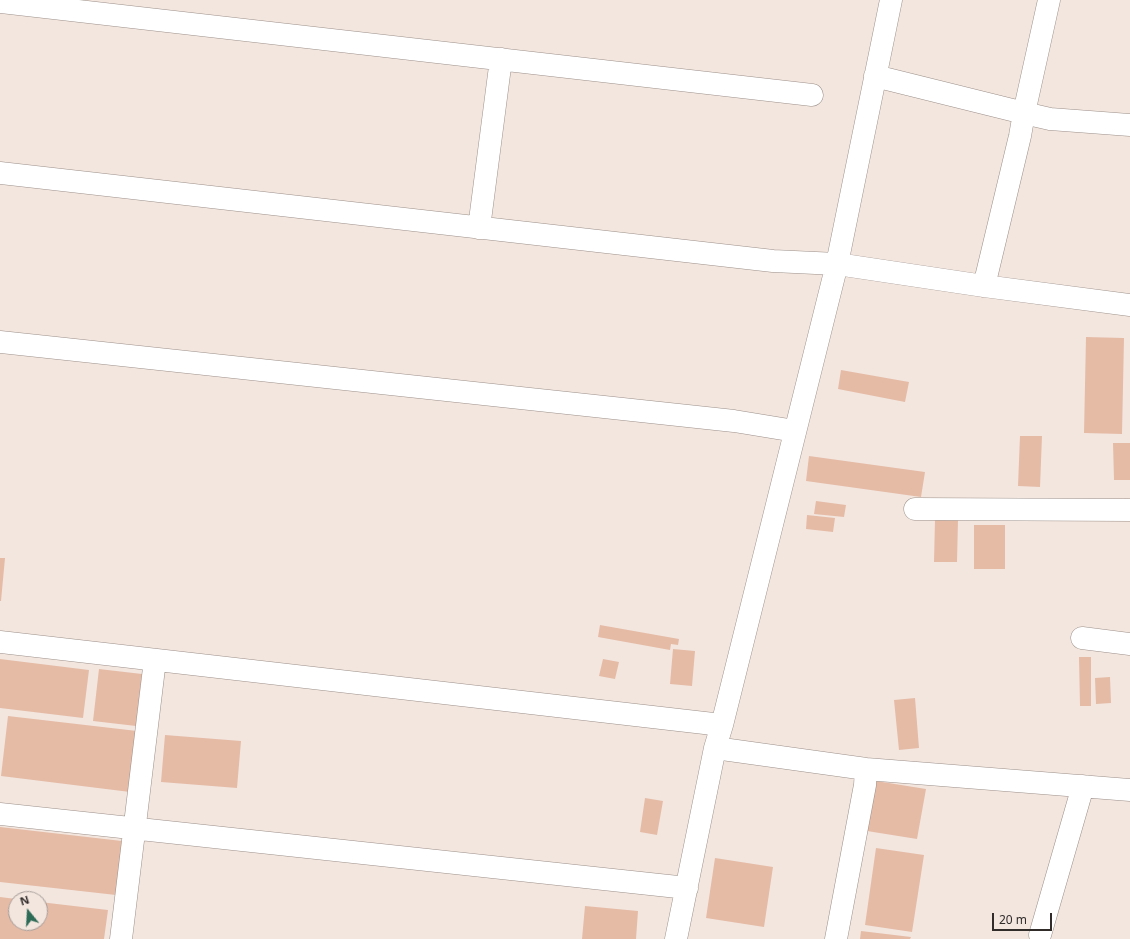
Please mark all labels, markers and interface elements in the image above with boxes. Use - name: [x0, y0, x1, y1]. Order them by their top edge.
- north arrow: [8, 891, 48, 931]
- text: N: [18, 892, 31, 909]
- scale bar: [994, 905, 1054, 931]
- text: 20 m: [999, 911, 1027, 928]

